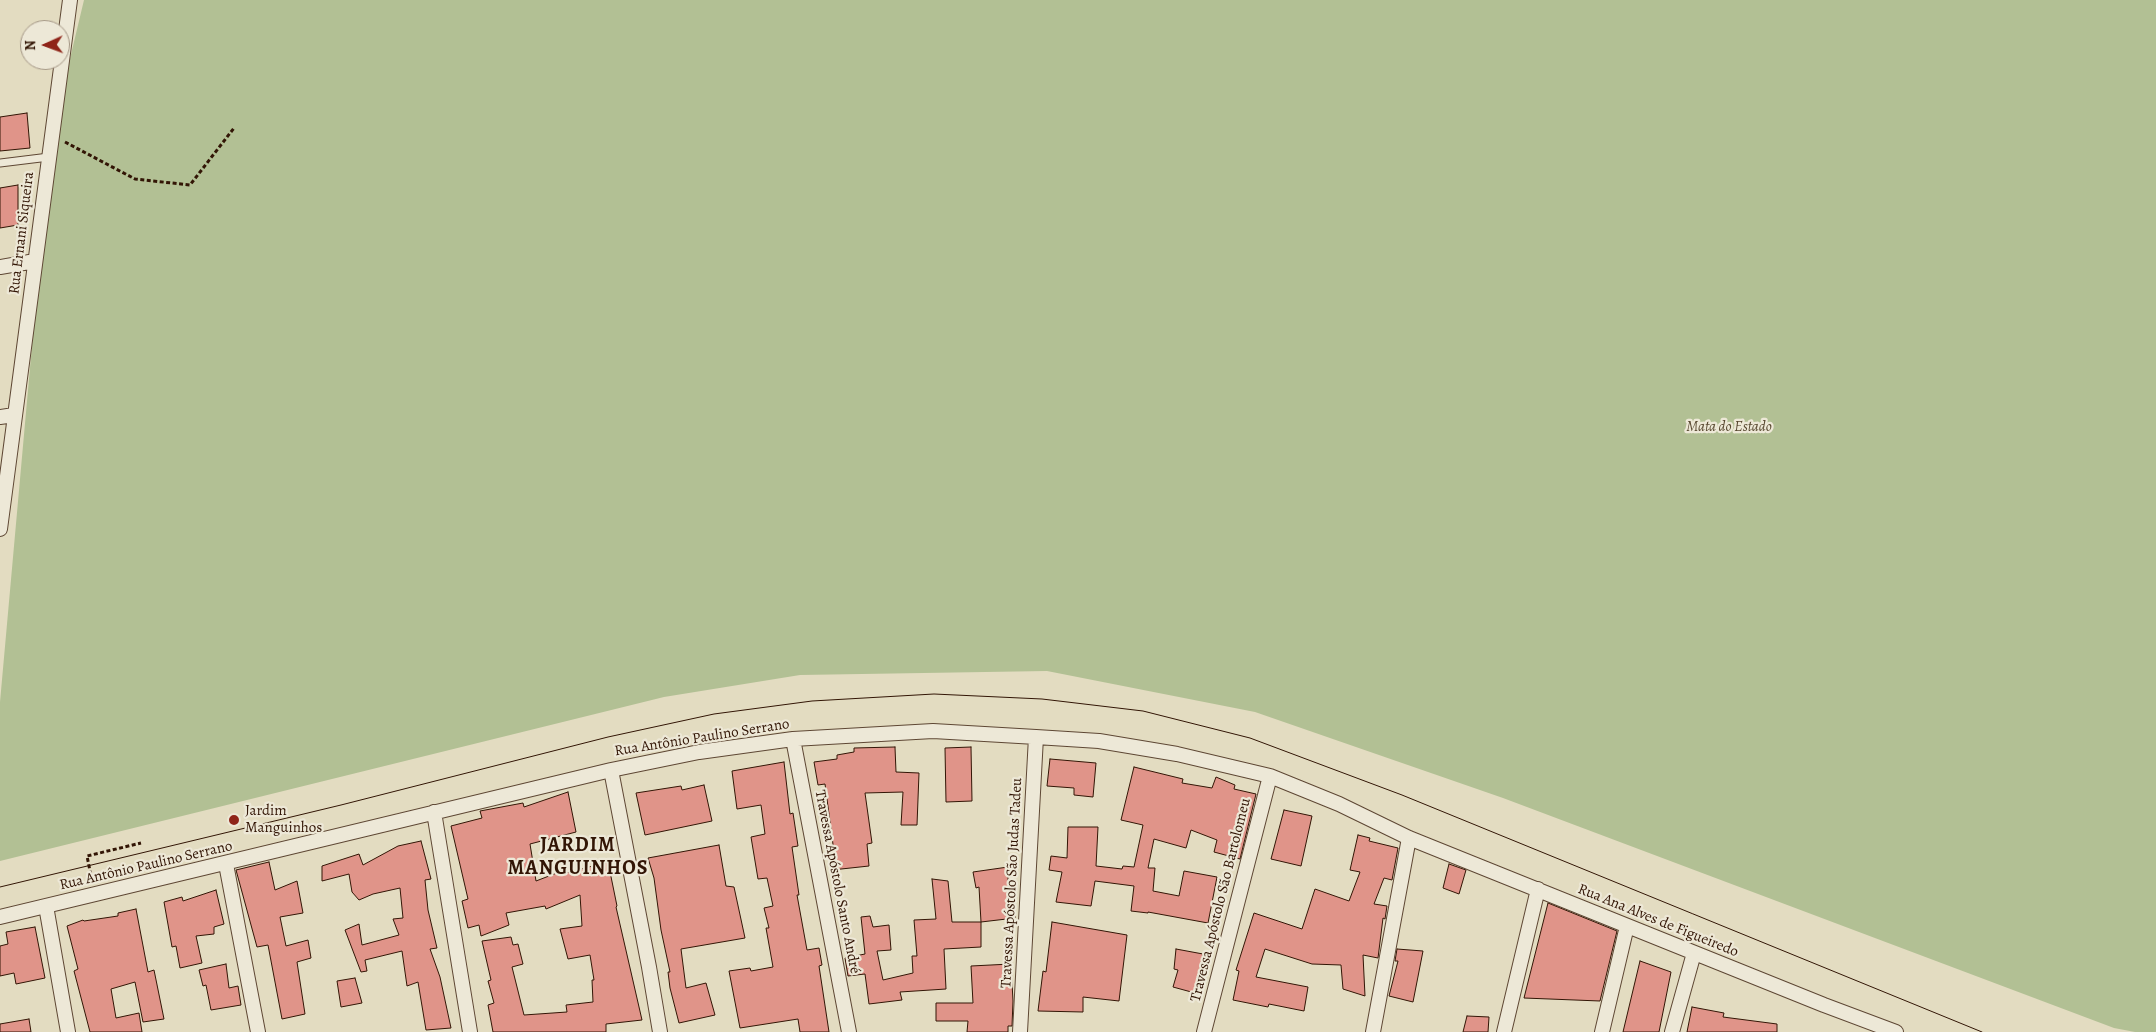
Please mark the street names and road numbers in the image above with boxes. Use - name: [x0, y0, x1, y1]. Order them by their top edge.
- street label: Rua Ernani Siqueira: [6, 171, 38, 295]
- street label: Rua Antônio Paulino Serrano: [613, 715, 791, 761]
- street label: Travessa Apóstolo São Judas Tadeu: [998, 777, 1026, 989]
- street label: Travessa Apóstolo Santo André: [810, 789, 864, 975]
- street label: Travessa Apóstolo São Bartolomeu: [1187, 796, 1255, 1004]
- street label: Rua Antônio Paulino Serrano: [58, 837, 234, 895]
- street label: Rua Ana Alves de Figueiredo: [1575, 881, 1741, 961]

